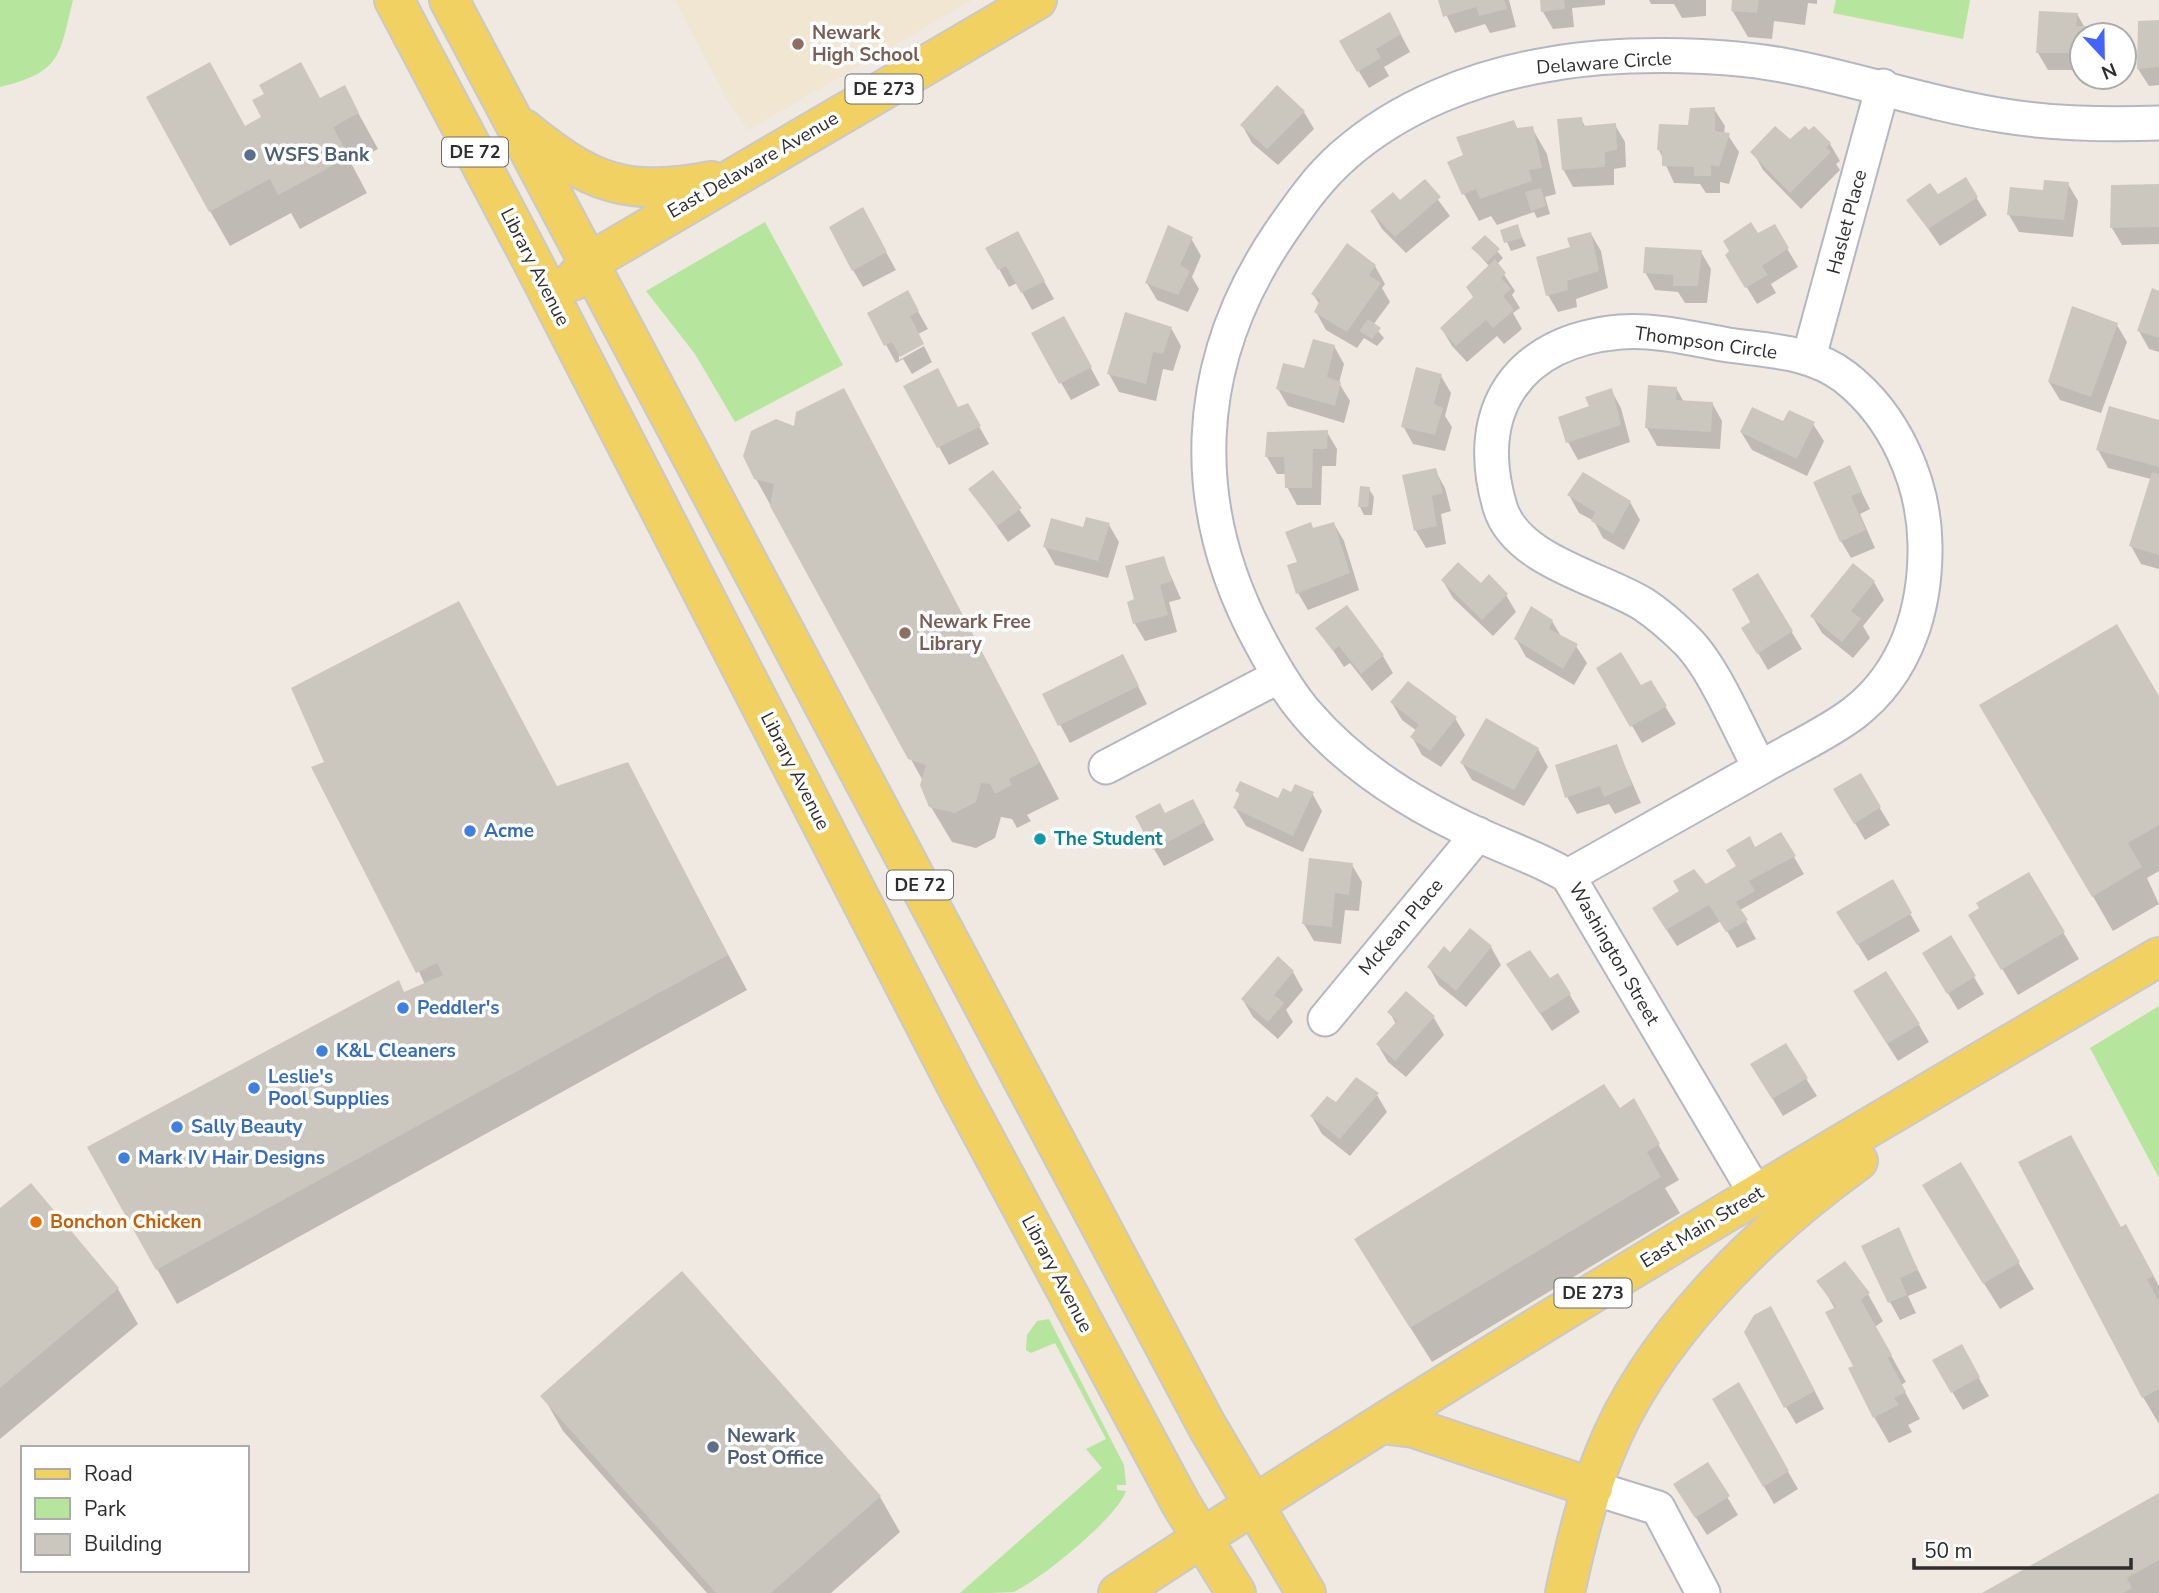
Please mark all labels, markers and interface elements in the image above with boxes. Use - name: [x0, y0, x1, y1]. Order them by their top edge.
- place label: Newark High School: [812, 20, 919, 68]
- north arrow: [2068, 21, 2138, 91]
- marker: Newark High School: [790, 36, 806, 52]
- street label: Delaware Circle: [1535, 45, 1673, 81]
- text: N: [2098, 56, 2120, 86]
- road number: DE 273: [846, 74, 922, 104]
- street label: East Delaware Avenue: [663, 105, 843, 225]
- road number: DE 72: [442, 138, 508, 167]
- place label: WSFS Bank: [264, 142, 370, 168]
- marker: WSFS Bank: [242, 147, 258, 163]
- street label: Haslet Place: [1821, 167, 1873, 277]
- street label: Library Avenue: [494, 204, 576, 330]
- street label: Thompson Circle: [1633, 320, 1779, 366]
- place label: Newark Free Library: [919, 609, 1031, 657]
- marker: Newark Free Library: [897, 625, 913, 641]
- street label: Library Avenue: [754, 708, 836, 834]
- place label: Acme: [484, 818, 534, 844]
- marker: Acme: [462, 823, 478, 839]
- place label: The Student: [1054, 826, 1163, 852]
- marker: The Student: [1032, 831, 1048, 847]
- road number: DE 72: [887, 870, 953, 900]
- street label: McKean Place: [1353, 873, 1449, 981]
- street label: Washington Street: [1563, 878, 1666, 1030]
- place label: Peddler's: [417, 995, 500, 1021]
- marker: Peddler's: [395, 1000, 411, 1016]
- place label: K&L Cleaners: [336, 1038, 456, 1064]
- marker: K&L Cleaners: [314, 1043, 330, 1059]
- place label: Leslie's Pool Supplies: [268, 1064, 389, 1112]
- marker: Leslie's Pool Supplies: [246, 1080, 262, 1096]
- place label: Sally Beauty: [191, 1114, 304, 1140]
- marker: Sally Beauty: [169, 1119, 185, 1135]
- place label: Mark IV Hair Designs: [138, 1145, 325, 1171]
- marker: Mark IV Hair Designs: [116, 1150, 132, 1166]
- street label: East Main Street: [1635, 1180, 1769, 1274]
- place label: Bonchon Chicken: [50, 1209, 202, 1235]
- street label: Library Avenue: [1015, 1211, 1099, 1337]
- marker: Bonchon Chicken: [28, 1214, 44, 1230]
- road number: DE 273: [1554, 1278, 1632, 1308]
- place label: Newark Post Office: [727, 1423, 824, 1471]
- marker: Newark Post Office: [705, 1439, 721, 1455]
- legend: [21, 1446, 248, 1572]
- text: Road: [84, 1460, 133, 1488]
- text: Park: [84, 1495, 126, 1523]
- scale bar: [1914, 1526, 2131, 1570]
- text: Building: [84, 1530, 162, 1558]
- text: 50 m: [1924, 1537, 1973, 1565]

